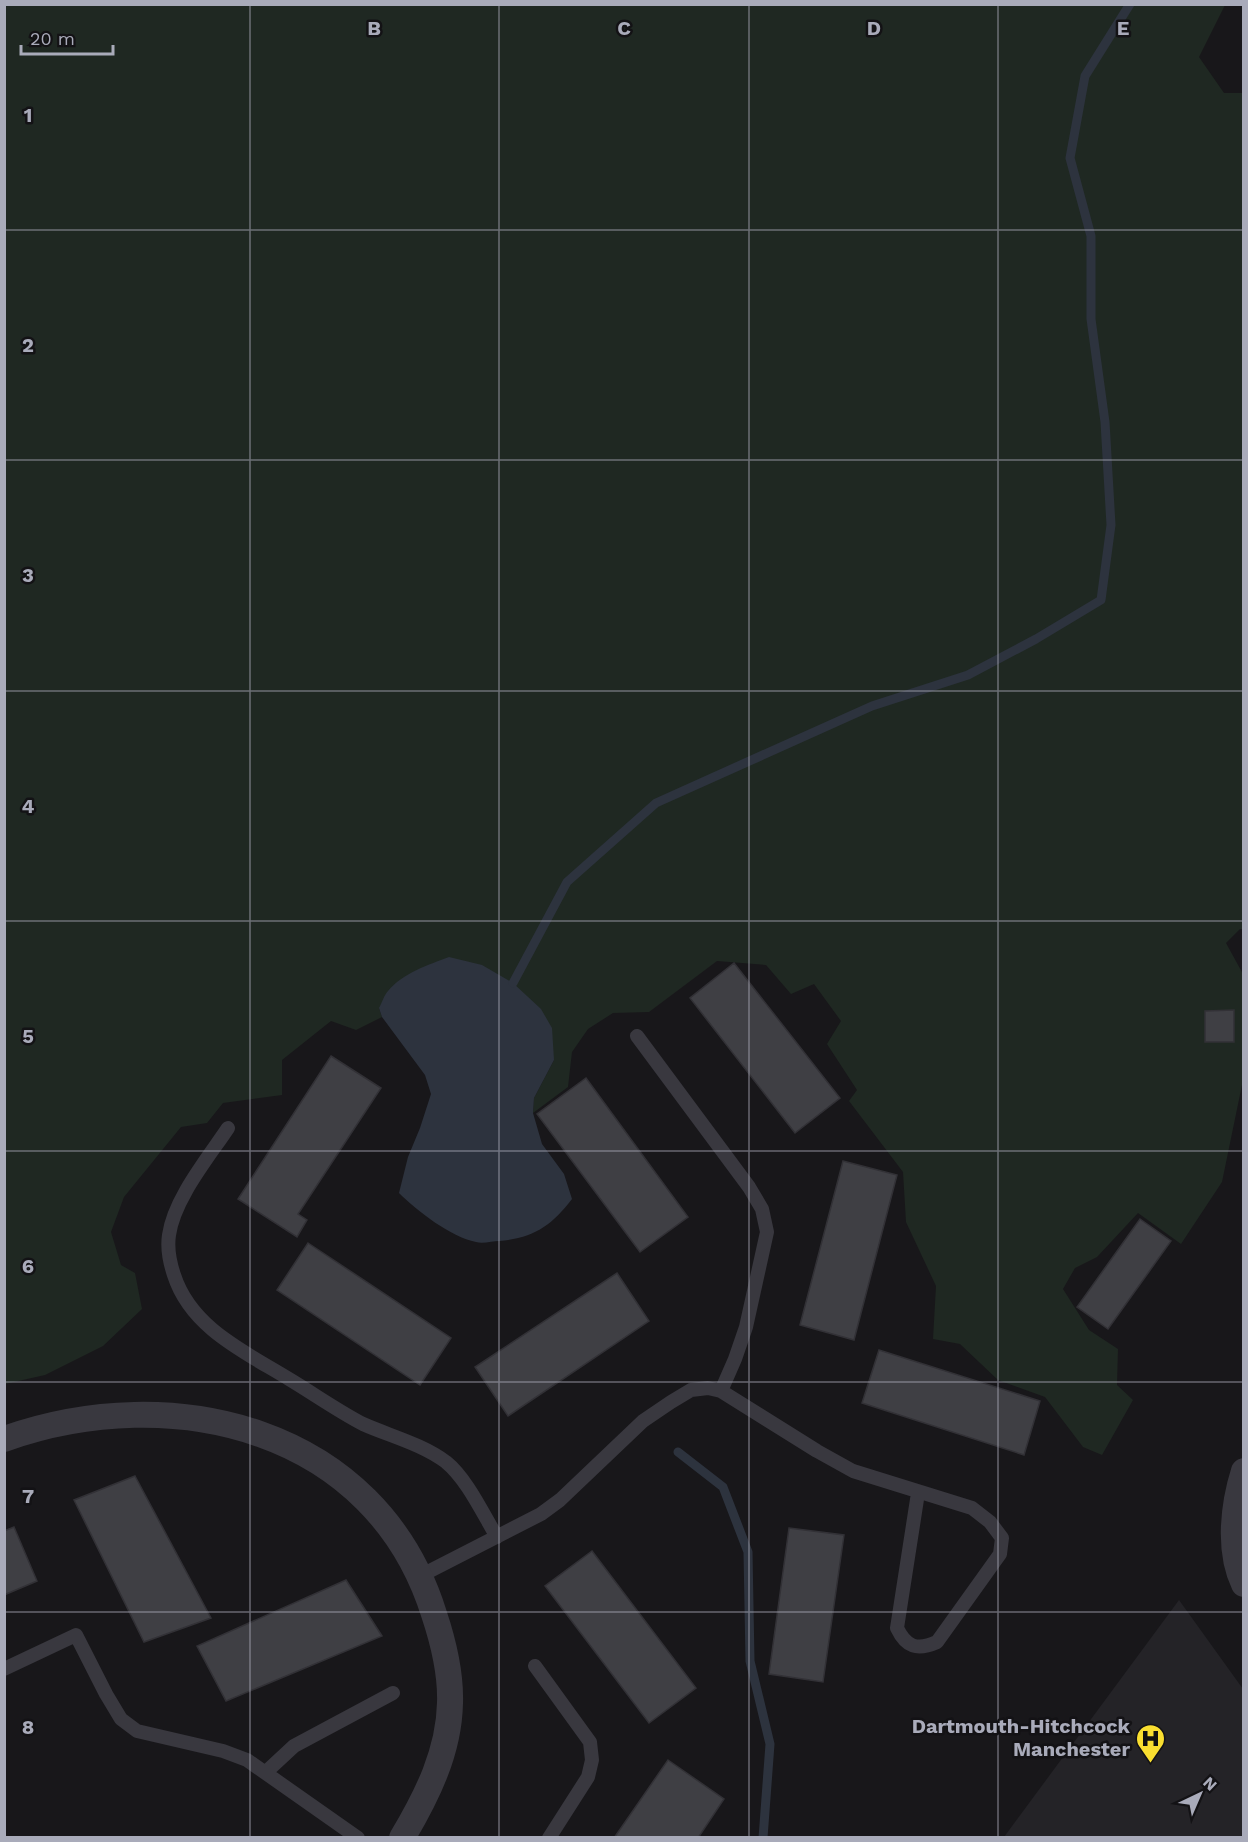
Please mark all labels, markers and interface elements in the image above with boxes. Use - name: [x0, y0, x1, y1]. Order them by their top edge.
- text: B: [367, 16, 381, 40]
- text: C: [617, 16, 631, 40]
- text: D: [867, 16, 881, 40]
- text: E: [1117, 16, 1129, 40]
- scale bar: [21, 18, 112, 56]
- text: 20 m: [30, 28, 75, 49]
- text: 1: [24, 103, 32, 127]
- text: 2: [22, 333, 34, 357]
- text: 3: [22, 563, 34, 587]
- text: 4: [22, 794, 35, 818]
- text: 5: [22, 1024, 34, 1048]
- text: 6: [22, 1254, 34, 1278]
- text: 7: [22, 1484, 34, 1508]
- place label: Dartmouth-Hitchcock Manchester: [912, 1714, 1131, 1761]
- text: 8: [22, 1715, 34, 1739]
- hospital icon: Dartmouth-Hitchcock Manchester: [1135, 1722, 1167, 1764]
- north arrow: [1170, 1764, 1230, 1824]
- text: N: [1199, 1773, 1221, 1795]

